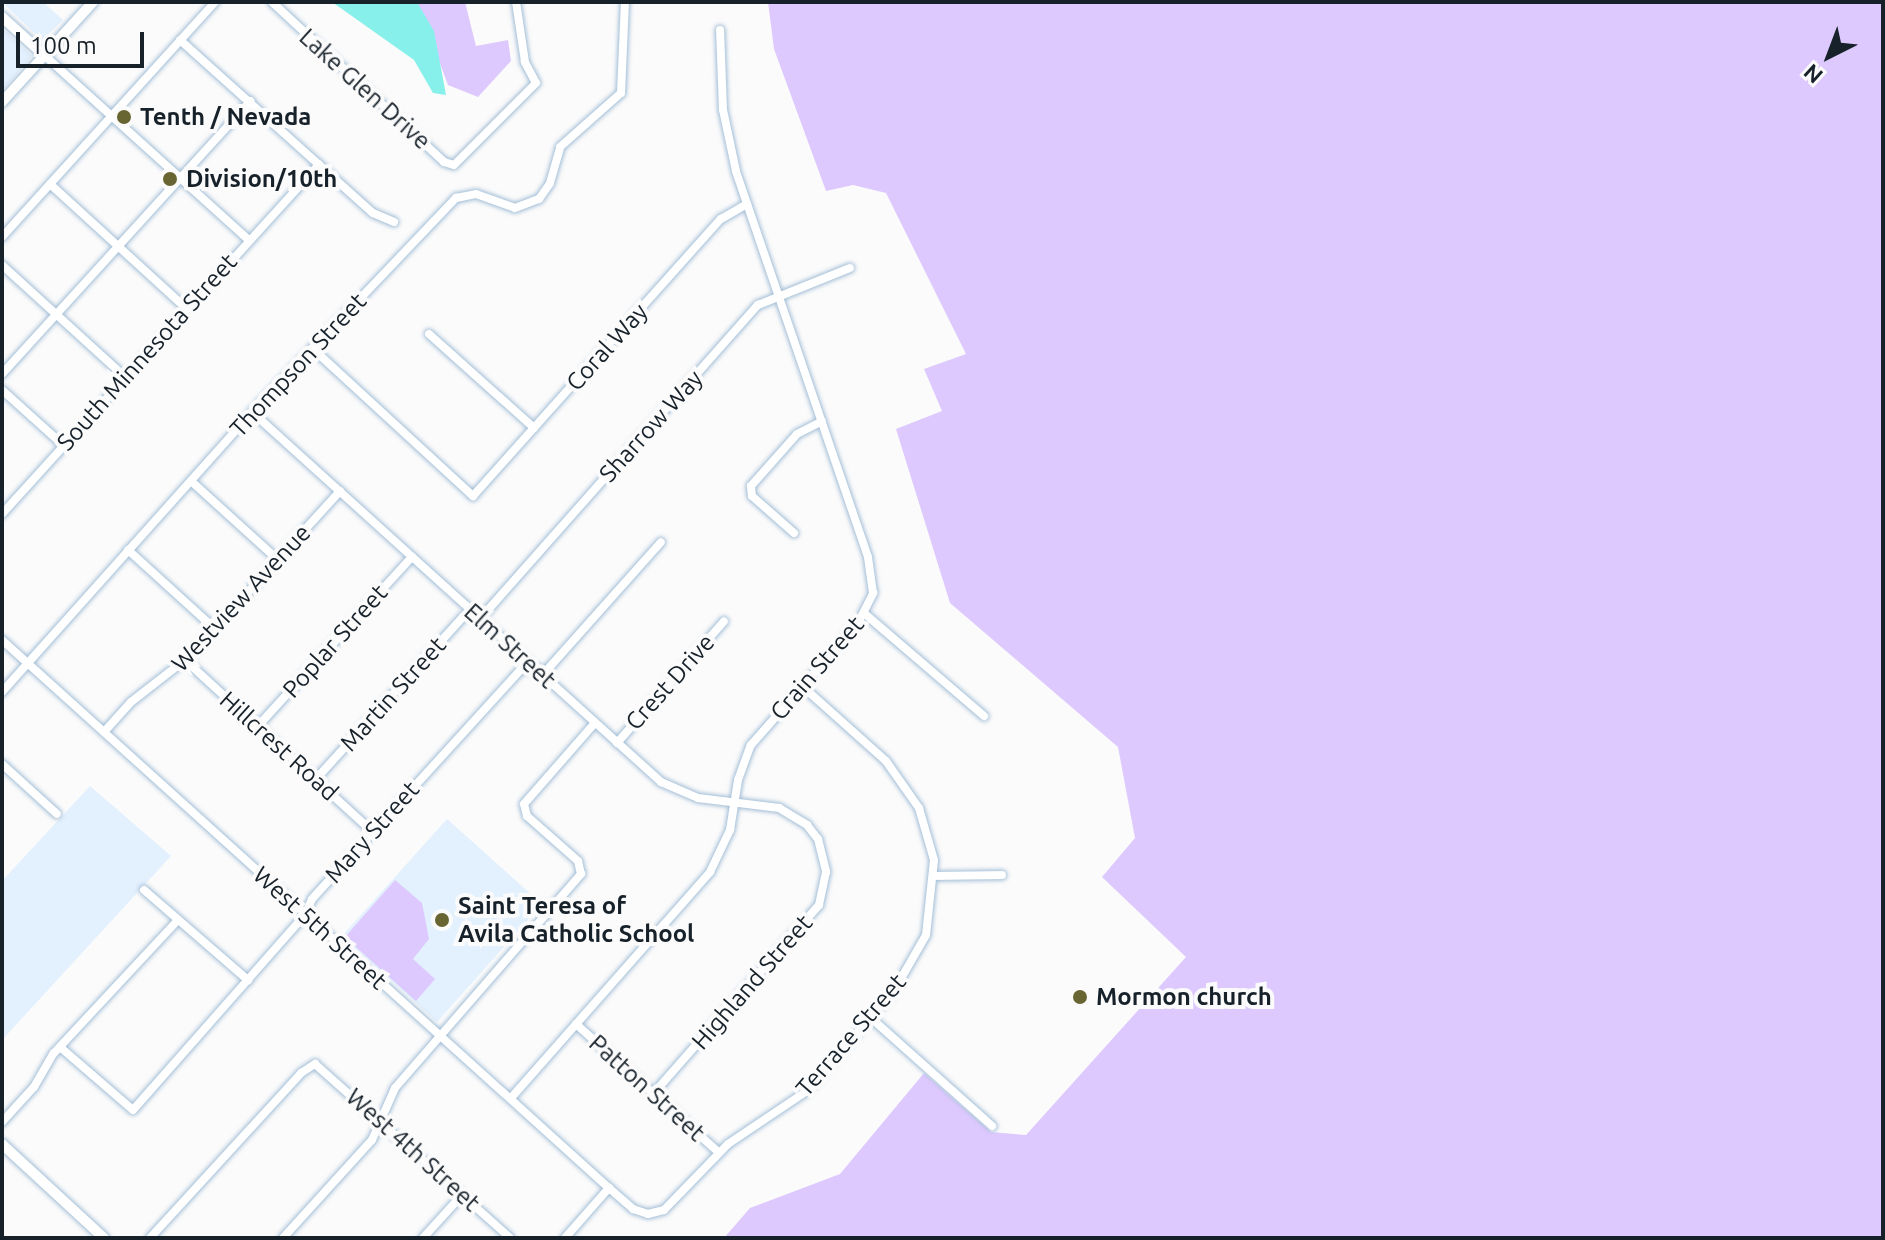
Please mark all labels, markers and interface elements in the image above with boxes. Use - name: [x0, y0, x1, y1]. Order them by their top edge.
- scale bar: [20, 16, 148, 66]
- north arrow: [1789, 16, 1869, 96]
- street label: Lake Glen Drive: [294, 23, 436, 155]
- text: 100 m: [30, 32, 97, 59]
- text: N: [1798, 59, 1827, 89]
- place label: Tenth / Nevada: [140, 103, 311, 131]
- marker: Tenth / Nevada: [115, 108, 133, 126]
- place label: Division/10th: [186, 165, 337, 193]
- marker: Division/10th: [161, 170, 179, 188]
- street label: South Minnesota Street: [51, 248, 243, 456]
- street label: Thompson Street: [224, 287, 372, 443]
- street label: Coral Way: [560, 297, 654, 397]
- street label: Sharrow Way: [593, 364, 709, 488]
- street label: Westview Avenue: [165, 518, 317, 678]
- street label: Poplar Street: [277, 578, 393, 704]
- street label: Elm Street: [458, 598, 562, 694]
- street label: Crain Street: [764, 610, 870, 726]
- street label: Crest Drive: [619, 628, 721, 736]
- street label: Martin Street: [334, 631, 452, 757]
- street label: Hillcrest Road: [214, 685, 344, 807]
- street label: Mary Street: [319, 775, 425, 889]
- street label: West 5th Street: [247, 861, 393, 995]
- place label: Saint Teresa of Avila Catholic School: [458, 892, 694, 948]
- street label: Highland Street: [686, 909, 818, 1055]
- marker: Saint Teresa of Avila Catholic School: [433, 911, 451, 929]
- street label: Terrace Street: [790, 968, 912, 1102]
- place label: Mormon church: [1096, 983, 1272, 1011]
- marker: Mormon church: [1071, 988, 1089, 1006]
- street label: Patton Street: [583, 1029, 711, 1147]
- street label: West 4th Street: [340, 1083, 486, 1217]

